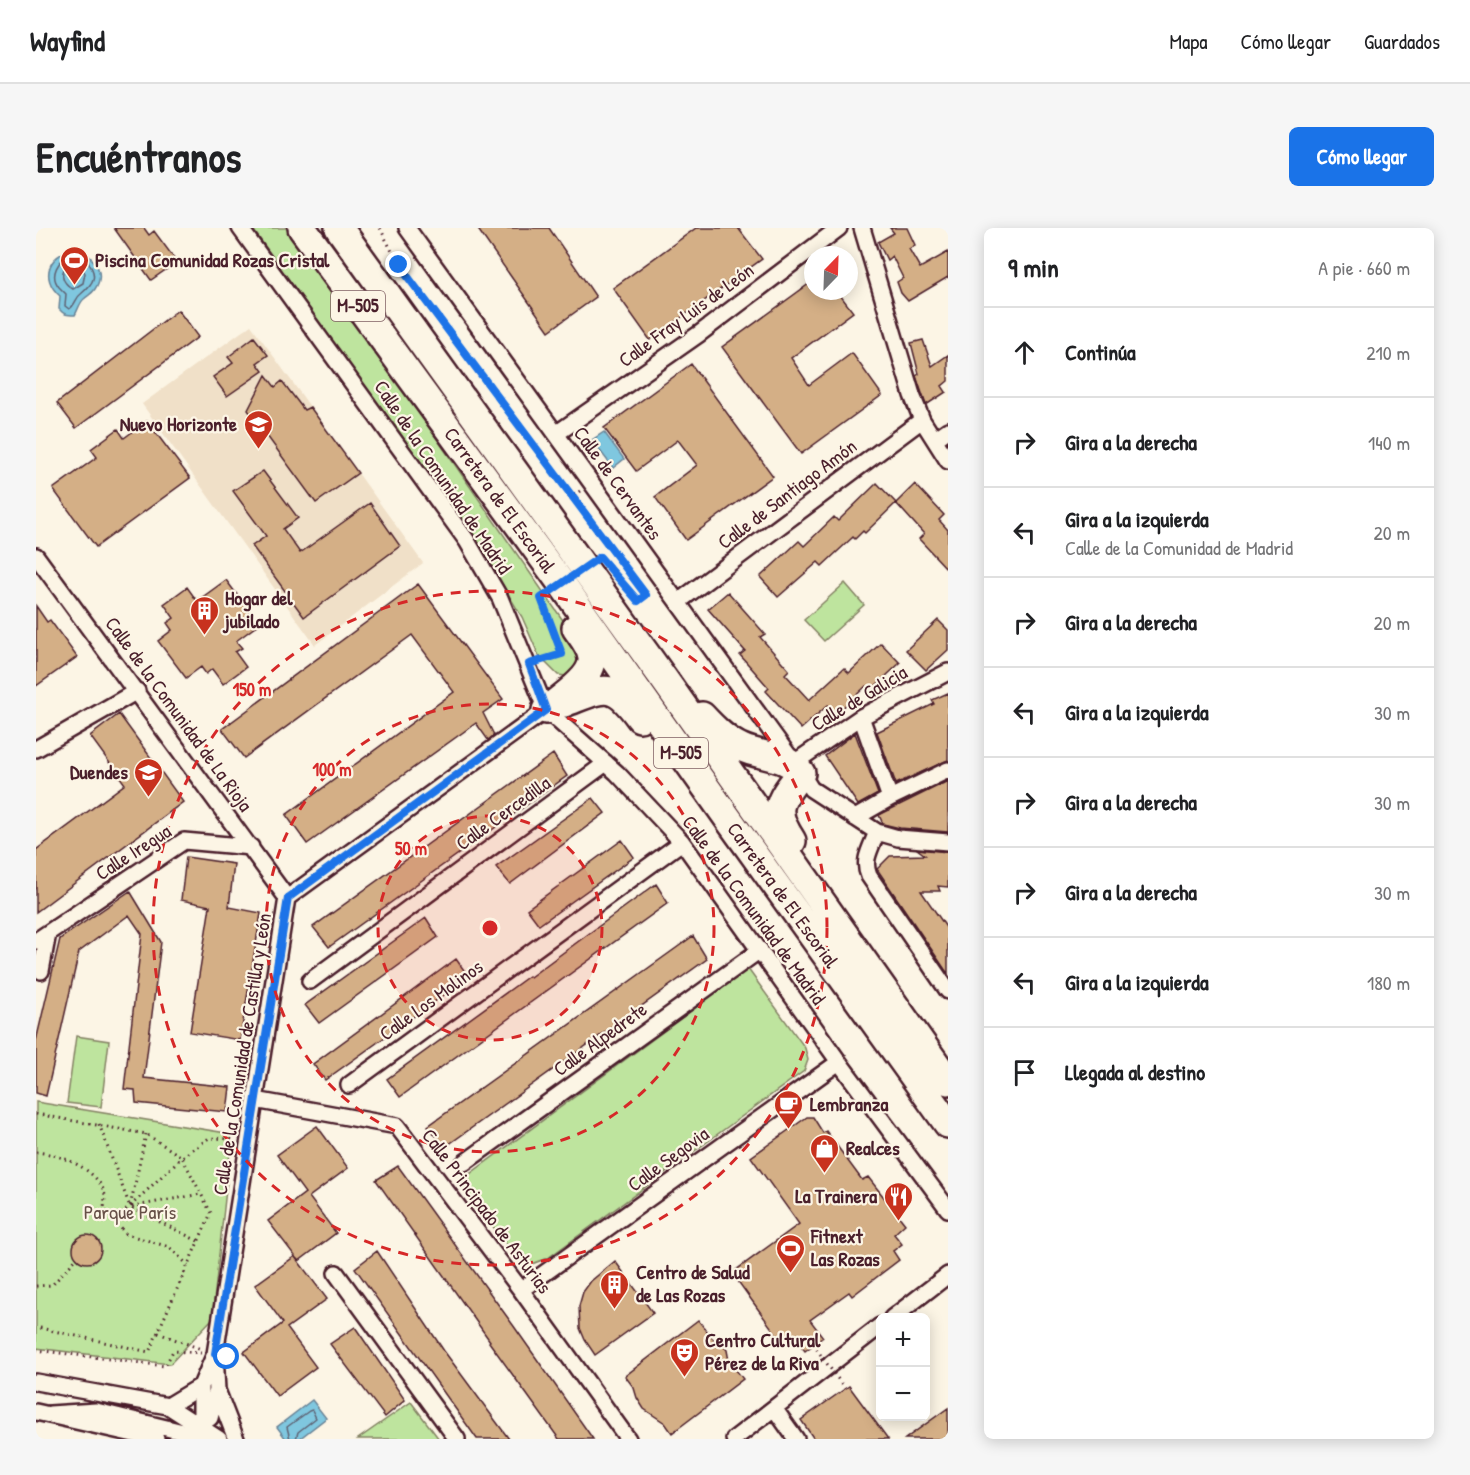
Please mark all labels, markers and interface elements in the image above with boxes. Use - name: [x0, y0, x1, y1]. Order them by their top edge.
- text: Wayfind: [30, 22, 105, 60]
- text: Mapa: [1169, 27, 1207, 56]
- text: Cómo llegar: [1240, 27, 1331, 56]
- text: Guardados: [1364, 27, 1440, 56]
- button: Cómo llegar: [1289, 127, 1434, 186]
- text: Encuéntranos: [36, 128, 242, 185]
- sports icon: Piscina Comunidad Rozas Cristal: [58, 244, 90, 286]
- place label: Piscina Comunidad Rozas Cristal: [95, 246, 330, 273]
- north arrow: [804, 246, 858, 300]
- text: 9 min: [1008, 250, 1059, 285]
- route end: [385, 251, 411, 277]
- text: A pie · 660 m: [1318, 254, 1410, 281]
- street label: Calle Fray Luis de León: [613, 256, 759, 373]
- road number: M-505: [331, 291, 385, 321]
- icon: ahead: [1008, 336, 1041, 369]
- text: Continúa: [1065, 337, 1136, 367]
- text: 210 m: [1366, 339, 1410, 366]
- street label: Calle de la Comunidad de Madrid: [368, 375, 519, 579]
- school or university icon: Nuevo Horizonte: [242, 408, 274, 450]
- place label: Nuevo Horizonte: [120, 410, 237, 437]
- street label: Calle de Cervantes: [568, 420, 669, 545]
- street label: Carretera de El Escorial: [438, 421, 563, 579]
- icon: right: [1008, 426, 1041, 459]
- text: Gira a la derecha: [1065, 427, 1197, 457]
- text: 140 m: [1368, 429, 1410, 456]
- street label: Calle de Santiago Amón: [712, 432, 862, 555]
- text: Gira a la izquierda: [1065, 504, 1209, 534]
- icon: left: [1008, 516, 1041, 549]
- text: 20 m: [1373, 519, 1410, 546]
- text: Calle de la Comunidad de Madrid: [1065, 534, 1293, 561]
- place label: Hogar del jubilado: [222, 584, 293, 634]
- building icon: Hogar del jubilado: [188, 594, 220, 636]
- icon: right: [1008, 606, 1041, 639]
- text: Gira a la derecha: [1065, 607, 1197, 637]
- text: 20 m: [1373, 609, 1410, 636]
- street label: Calle de la Comunidad de La Rioja: [100, 611, 259, 817]
- street label: Calle de Galicia: [806, 658, 912, 737]
- text: 150 m: [233, 677, 271, 702]
- icon: left: [1008, 696, 1041, 729]
- text: Gira a la izquierda: [1065, 697, 1209, 727]
- text: 30 m: [1374, 699, 1410, 726]
- road number: M-505: [654, 738, 708, 768]
- school or university icon: Duendes: [133, 756, 165, 798]
- text: 100 m: [312, 757, 352, 782]
- place label: Duendes: [70, 758, 128, 785]
- street label: Calle Cercedilla: [450, 769, 556, 856]
- icon: right: [1008, 786, 1041, 819]
- text: Gira a la derecha: [1065, 787, 1197, 817]
- text: 30 m: [1374, 789, 1410, 816]
- street label: Calle de la Comunidad de Madrid: [676, 809, 832, 1010]
- street label: Carretera de El Escorial: [721, 816, 846, 974]
- street label: Calle Iregua: [90, 817, 176, 886]
- text: 50 m: [395, 836, 427, 861]
- icon: right: [1008, 876, 1041, 909]
- text: Gira a la derecha: [1065, 877, 1197, 907]
- text: 30 m: [1374, 879, 1410, 906]
- street label: Calle de la Comunidad de Castilla y León: [206, 911, 277, 1197]
- centre of rings: [480, 918, 500, 938]
- street label: Calle Los Molinos: [373, 953, 488, 1046]
- icon: left: [1008, 966, 1041, 999]
- text: Gira a la izquierda: [1065, 967, 1209, 997]
- text: 180 m: [1367, 969, 1410, 996]
- street label: Calle Alpedrete: [547, 995, 652, 1082]
- icon: arrive: [1008, 1056, 1041, 1089]
- text: Llegada al destino: [1065, 1057, 1205, 1087]
- cafe icon: Lembranza: [773, 1088, 805, 1130]
- place label: Lembranza: [810, 1090, 888, 1117]
- street label: Calle Segovia: [622, 1120, 714, 1197]
- street label: Calle Principado de Asturias: [416, 1123, 559, 1299]
- shop icon: Realces: [809, 1132, 841, 1174]
- place label: Realces: [846, 1134, 900, 1161]
- restaurant icon: La Trainera: [882, 1180, 914, 1222]
- place label: La Trainera: [795, 1182, 877, 1209]
- park label: Parque París: [84, 1198, 176, 1225]
- place label: Fitnext Las Rozas: [810, 1222, 880, 1272]
- sports icon: Fitnext Las Rozas: [774, 1232, 806, 1274]
- place label: Centro de Salud de Las Rozas: [636, 1258, 750, 1308]
- building icon: Centro de Salud de Las Rozas: [599, 1268, 631, 1310]
- map controls: [876, 1313, 930, 1421]
- button: +: [876, 1313, 930, 1367]
- place label: Centro Cultural Pérez de la Riva: [705, 1326, 821, 1376]
- theatre icon: Centro Cultural Pérez de la Riva: [668, 1336, 700, 1378]
- route start: [213, 1343, 239, 1369]
- button: −: [876, 1367, 930, 1421]

